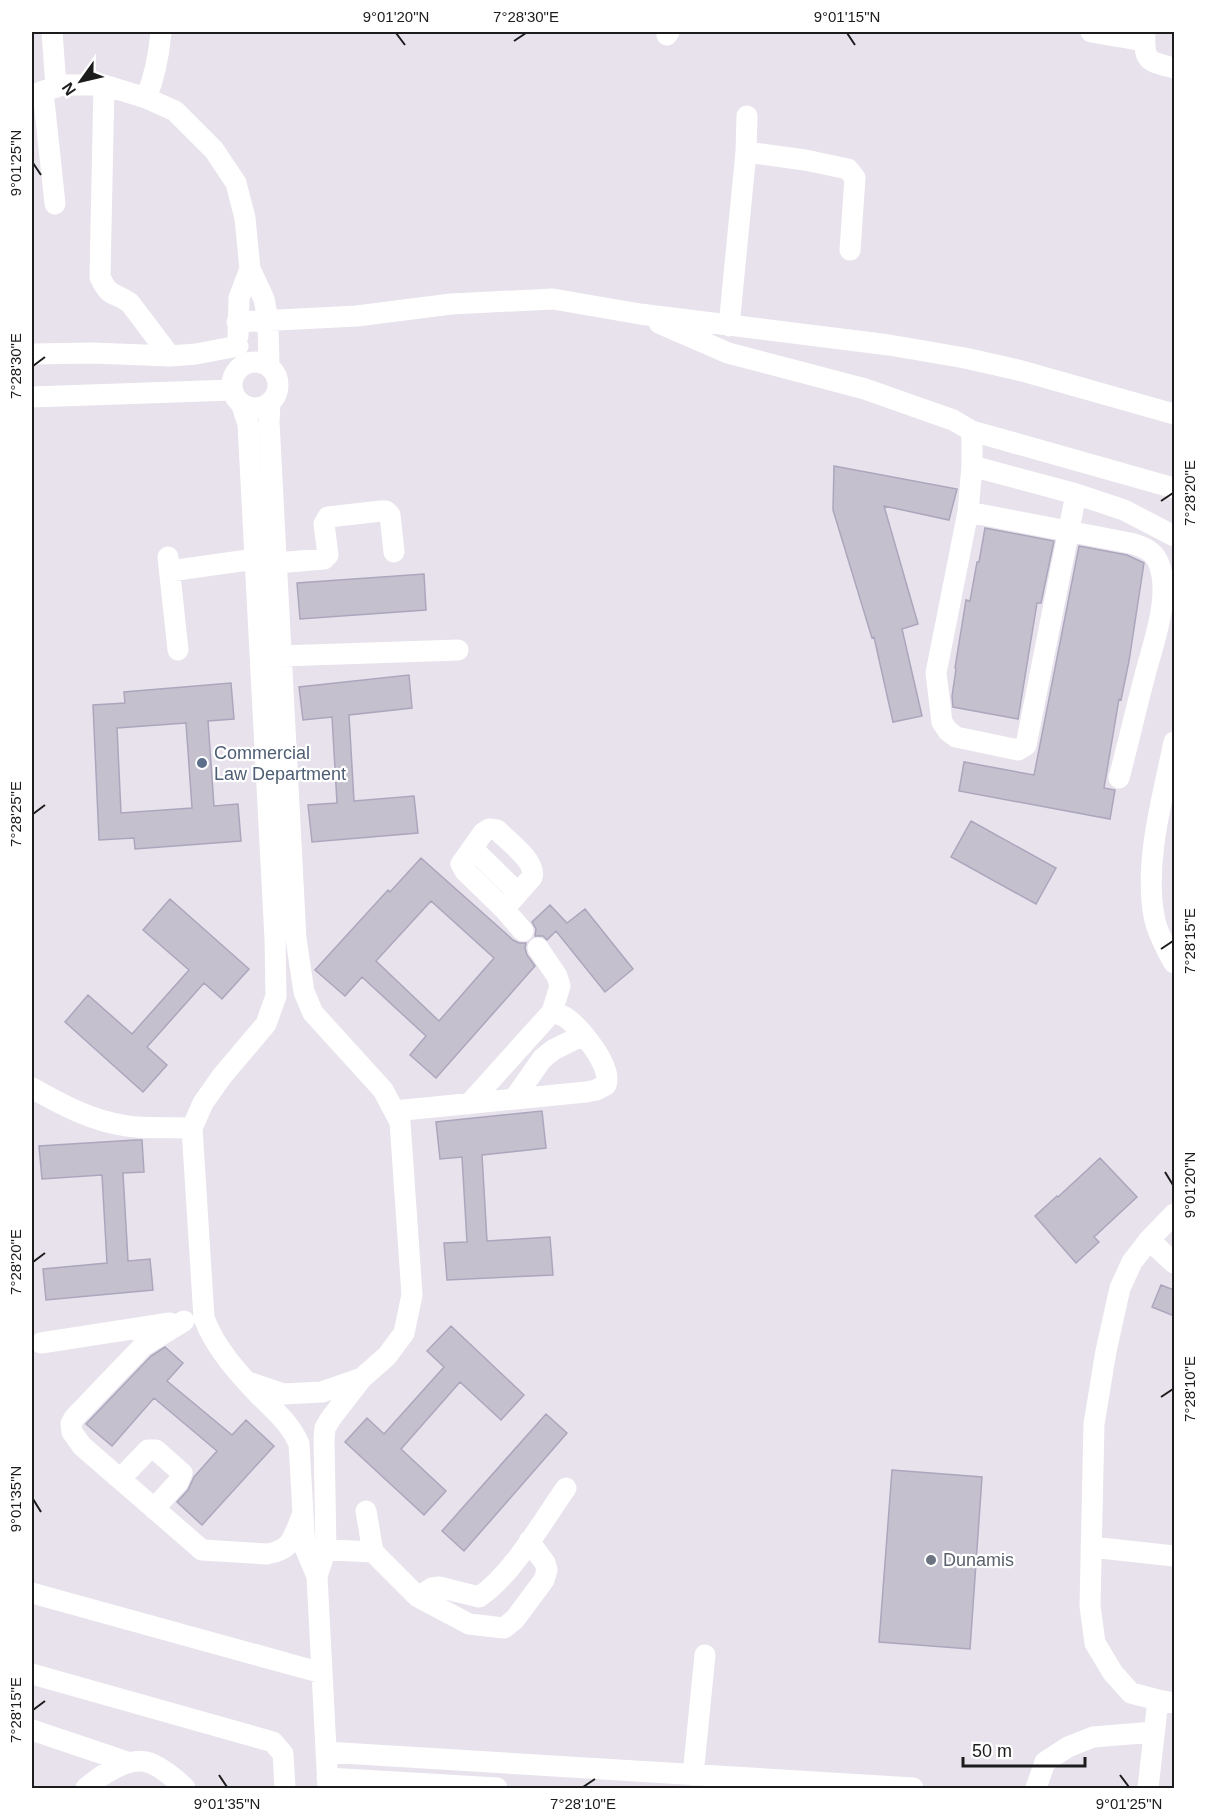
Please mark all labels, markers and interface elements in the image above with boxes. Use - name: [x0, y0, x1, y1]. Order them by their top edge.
- text: 9°01'20"N: [363, 8, 429, 25]
- text: 7°28'30"E: [493, 8, 559, 25]
- text: 9°01'15"N: [814, 8, 880, 25]
- north arrow: [51, 51, 111, 111]
- text: N: [59, 80, 79, 99]
- text: 9°01'25"N: [7, 130, 24, 196]
- text: 7°28'30"E: [7, 333, 24, 399]
- text: 7°28'20"E: [1181, 460, 1198, 526]
- place label: Commercial Law Department: [214, 743, 346, 784]
- marker: Commercial Law Department: [195, 756, 209, 770]
- text: 7°28'25"E: [7, 781, 24, 847]
- text: 7°28'15"E: [1181, 908, 1198, 974]
- text: 9°01'20"N: [1181, 1152, 1198, 1218]
- text: 7°28'20"E: [7, 1229, 24, 1295]
- text: 7°28'10"E: [1181, 1356, 1198, 1422]
- text: 9°01'35"N: [7, 1466, 24, 1532]
- place label: Dunamis: [943, 1550, 1014, 1570]
- marker: Dunamis: [924, 1553, 938, 1567]
- text: 7°28'15"E: [7, 1677, 24, 1743]
- scale bar: [963, 1730, 1084, 1768]
- text: 50 m: [972, 1741, 1012, 1761]
- text: 9°01'35"N: [194, 1795, 260, 1812]
- text: 7°28'10"E: [550, 1795, 616, 1812]
- text: 9°01'25"N: [1096, 1795, 1162, 1812]

